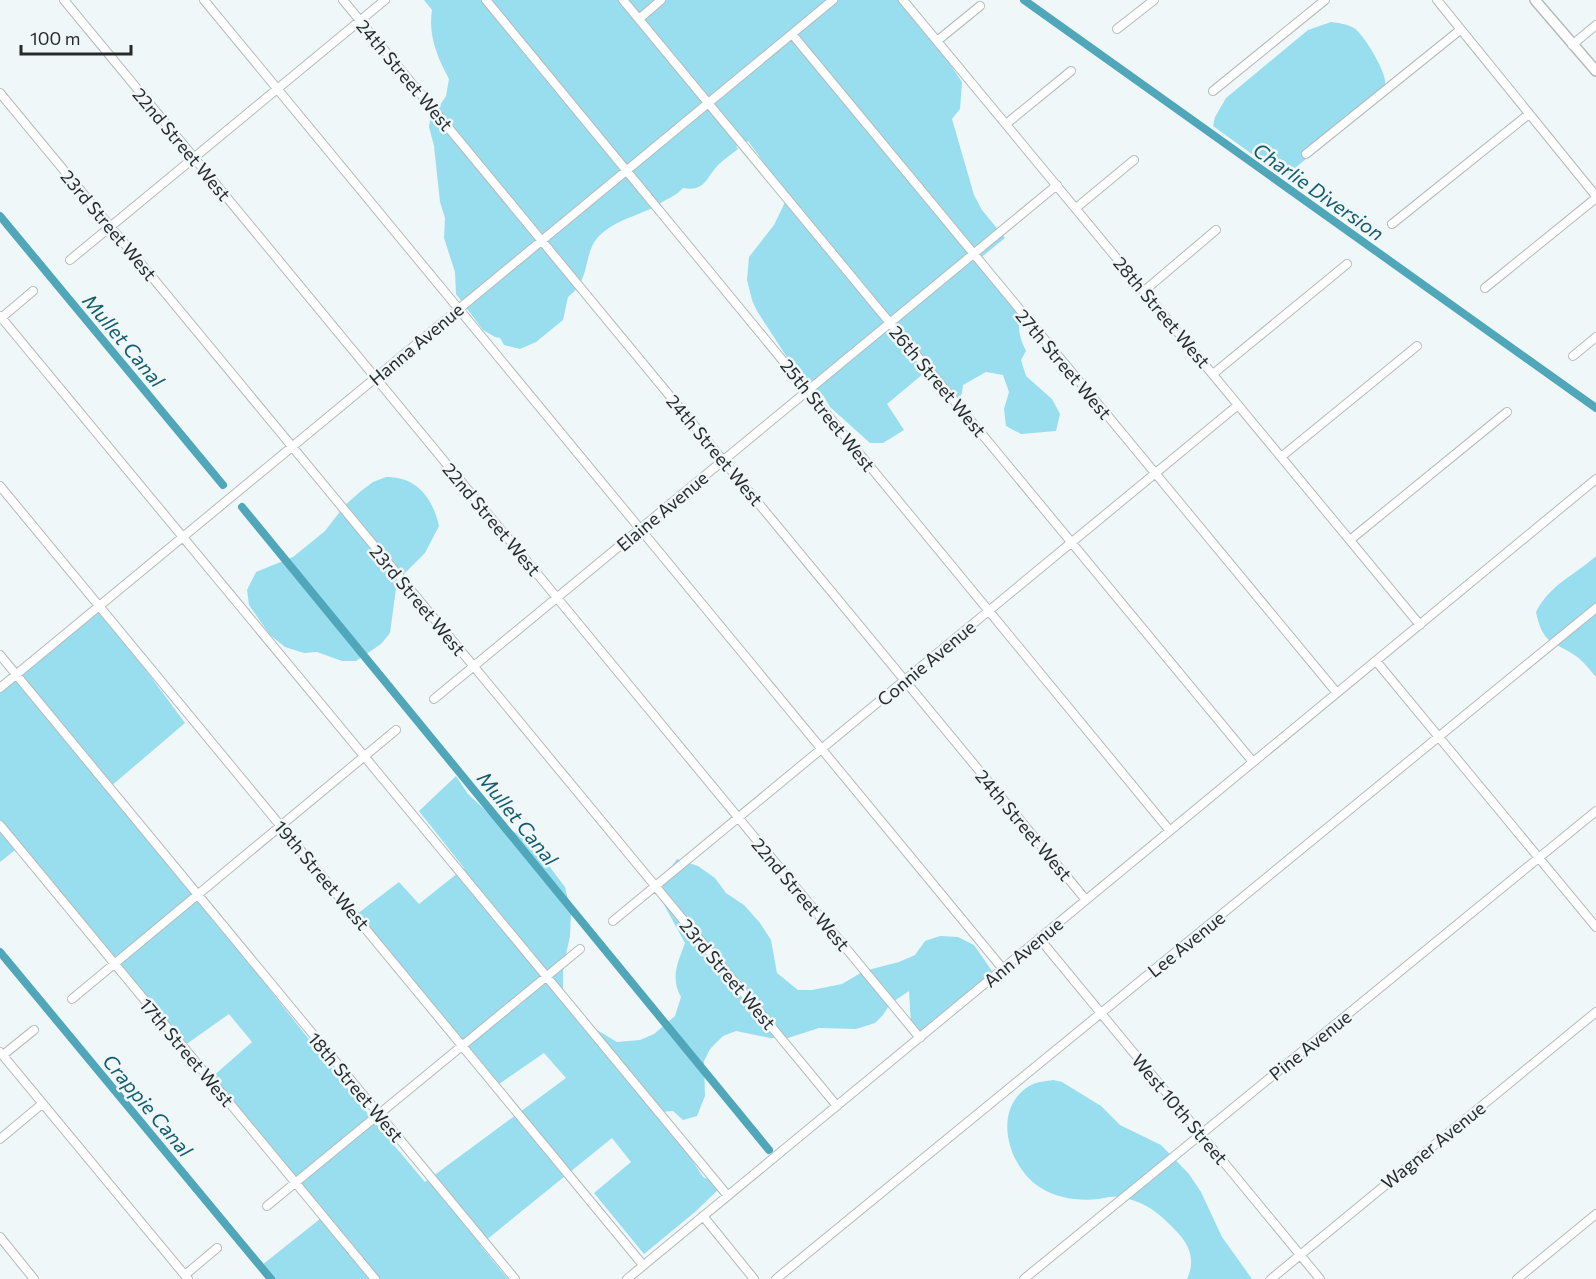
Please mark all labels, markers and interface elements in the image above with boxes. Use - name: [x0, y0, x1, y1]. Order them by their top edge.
- street label: 24th Street West: [352, 15, 458, 135]
- scale bar: [21, 18, 130, 56]
- text: 100 m: [30, 27, 80, 49]
- street label: 22nd Street West: [128, 83, 236, 205]
- water label: Charlie Diversion: [1249, 137, 1389, 245]
- street label: 23rd Street West: [56, 165, 162, 285]
- street label: 28th Street West: [1109, 252, 1215, 372]
- water label: Mullet Canal: [78, 289, 170, 392]
- street label: Hanna Avenue: [364, 298, 468, 390]
- street label: 27th Street West: [1012, 304, 1116, 424]
- street label: 26th Street West: [885, 321, 991, 441]
- street label: 25th Street West: [776, 354, 880, 476]
- street label: 24th Street West: [662, 390, 768, 510]
- street label: 22nd Street West: [438, 458, 546, 580]
- street label: Elaine Avenue: [612, 466, 712, 556]
- street label: 23rd Street West: [365, 540, 471, 660]
- street label: Connie Avenue: [872, 616, 980, 710]
- street label: 24th Street West: [971, 765, 1077, 885]
- water label: Mullet Canal: [473, 766, 564, 871]
- street label: 19th Street West: [270, 816, 374, 934]
- street label: 22nd Street West: [747, 833, 855, 955]
- street label: Lee Avenue: [1143, 906, 1229, 982]
- street label: Ann Avenue: [979, 913, 1067, 991]
- street label: 23rd Street West: [675, 914, 781, 1034]
- street label: 17th Street West: [135, 993, 239, 1111]
- street label: Pine Avenue: [1265, 1005, 1355, 1085]
- street label: 18th Street West: [304, 1028, 408, 1146]
- water label: Crappie Canal: [98, 1049, 198, 1162]
- street label: West 10th Street: [1128, 1049, 1232, 1169]
- street label: Wagner Avenue: [1377, 1096, 1489, 1194]

